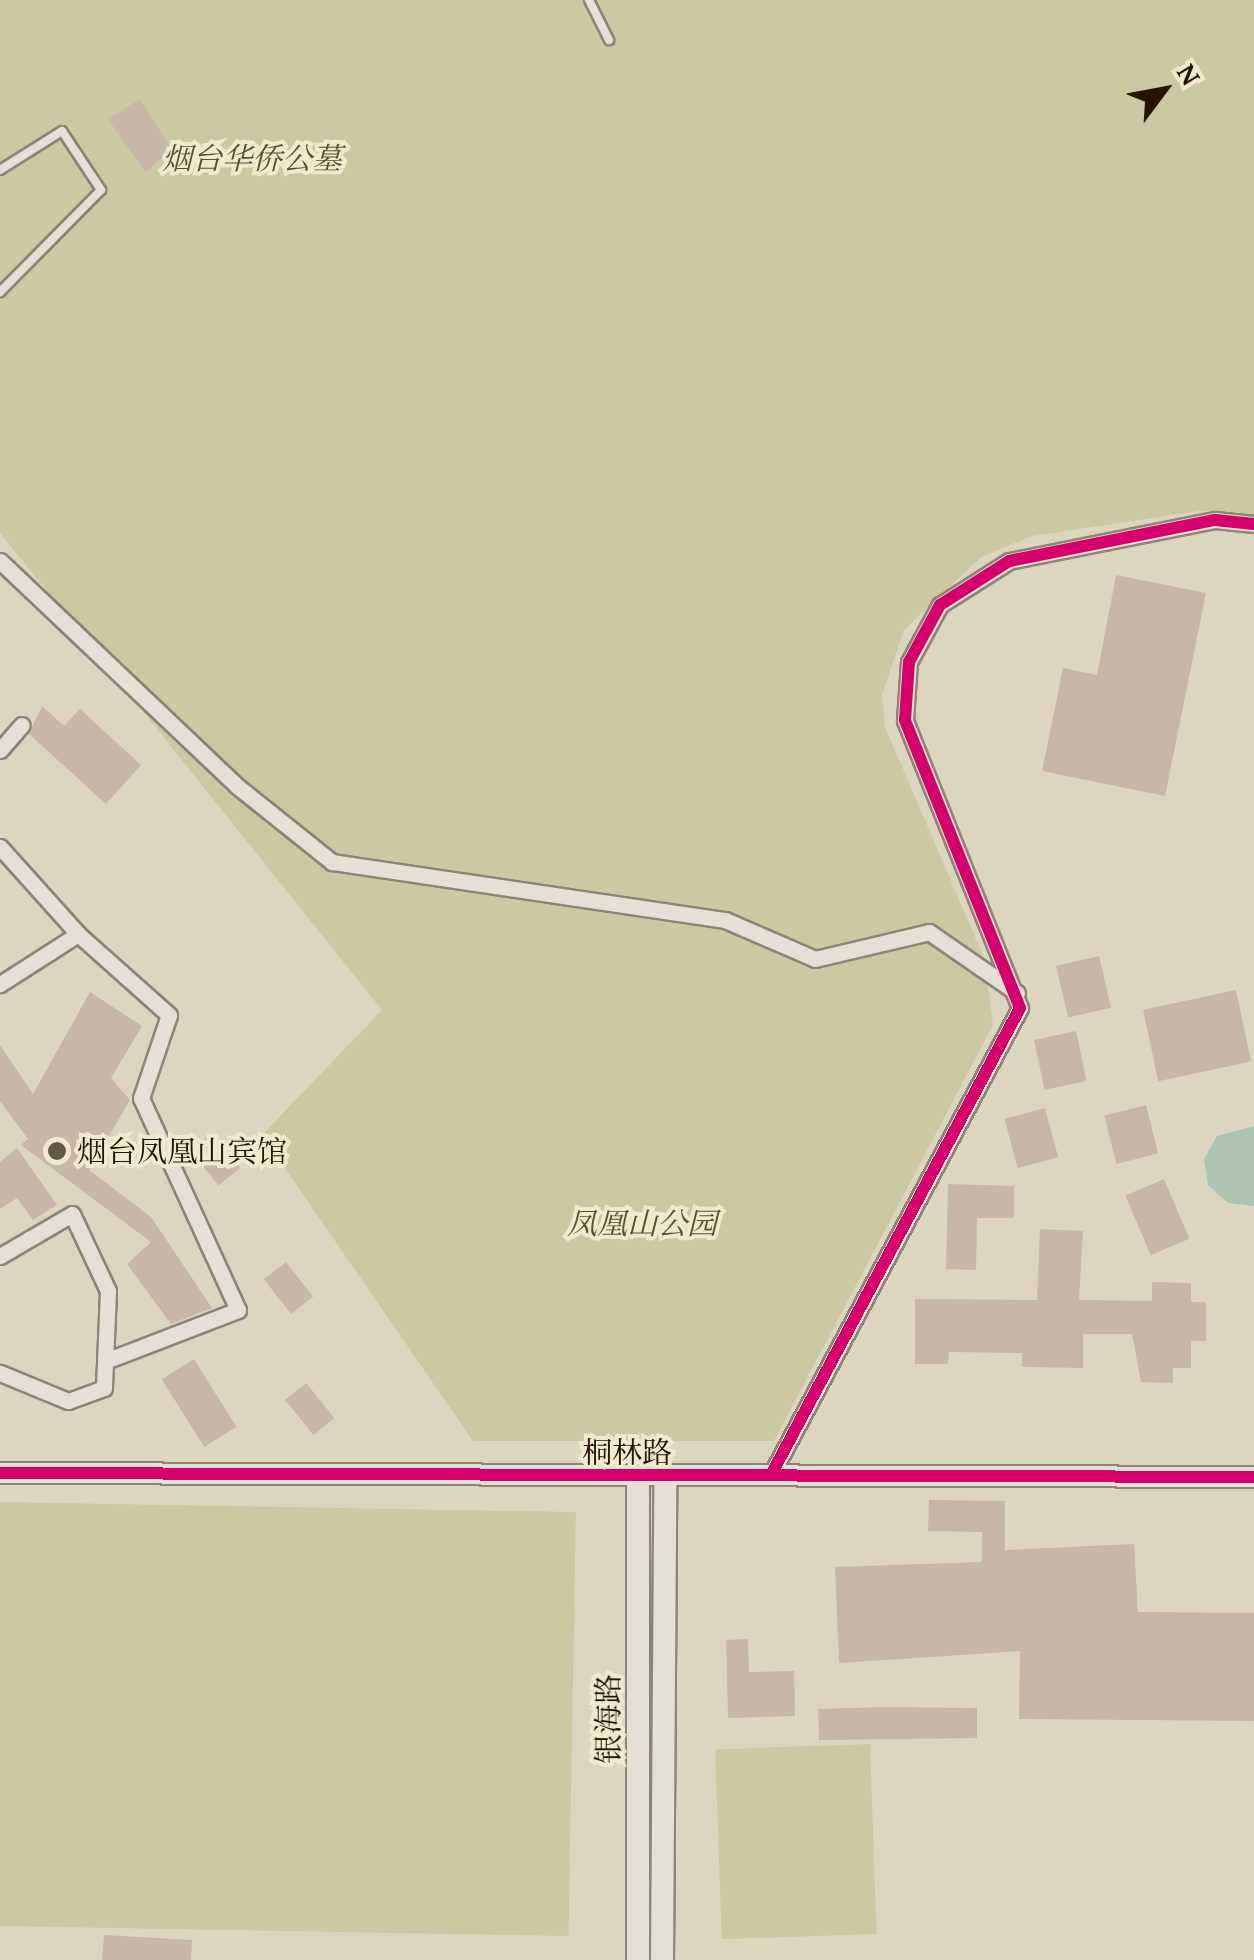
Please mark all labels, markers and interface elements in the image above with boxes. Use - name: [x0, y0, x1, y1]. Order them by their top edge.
- north arrow: [1114, 40, 1214, 140]
- text: N: [1168, 55, 1212, 93]
- park label: 烟台华侨公墓: [162, 140, 342, 176]
- place label: 烟台凤凰山宾馆: [77, 1133, 287, 1169]
- marker: 烟台凤凰山宾馆: [46, 1140, 68, 1162]
- park label: 凤凰山公园: [567, 1205, 717, 1241]
- street label: 桐林路: [582, 1434, 672, 1470]
- street label: 银海路: [590, 1674, 626, 1764]

